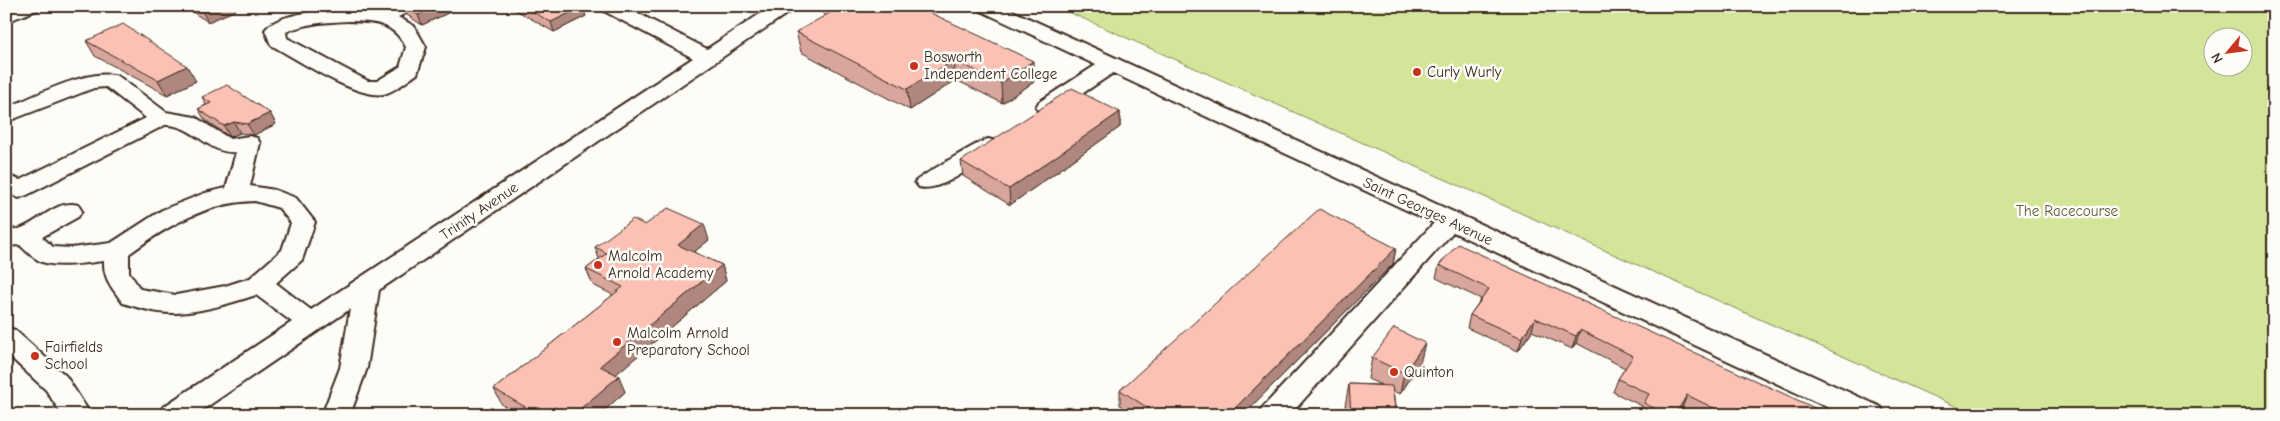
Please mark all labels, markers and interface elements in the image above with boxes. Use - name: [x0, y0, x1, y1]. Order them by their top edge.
- north arrow: [2202, 28, 2252, 78]
- place label: Bosworth Independent College: [924, 48, 1058, 83]
- text: N: [2207, 50, 2227, 66]
- marker: Bosworth Independent College: [908, 60, 920, 72]
- place label: Curly Wurly: [1427, 63, 1502, 81]
- marker: Curly Wurly: [1411, 66, 1423, 78]
- street label: Saint Georges Avenue: [1360, 173, 1496, 249]
- street label: Trinity Avenue: [436, 178, 522, 244]
- park label: The Racecourse: [2016, 202, 2119, 220]
- place label: Malcolm Arnold Academy: [608, 247, 714, 282]
- marker: Malcolm Arnold Academy: [592, 259, 604, 271]
- place label: Malcolm Arnold Preparatory School: [627, 324, 750, 359]
- marker: Malcolm Arnold Preparatory School: [611, 336, 623, 348]
- place label: Fairfields School: [45, 338, 102, 373]
- marker: Fairfields School: [29, 350, 41, 362]
- place label: Quinton: [1404, 363, 1454, 381]
- marker: Quinton: [1388, 366, 1400, 378]

